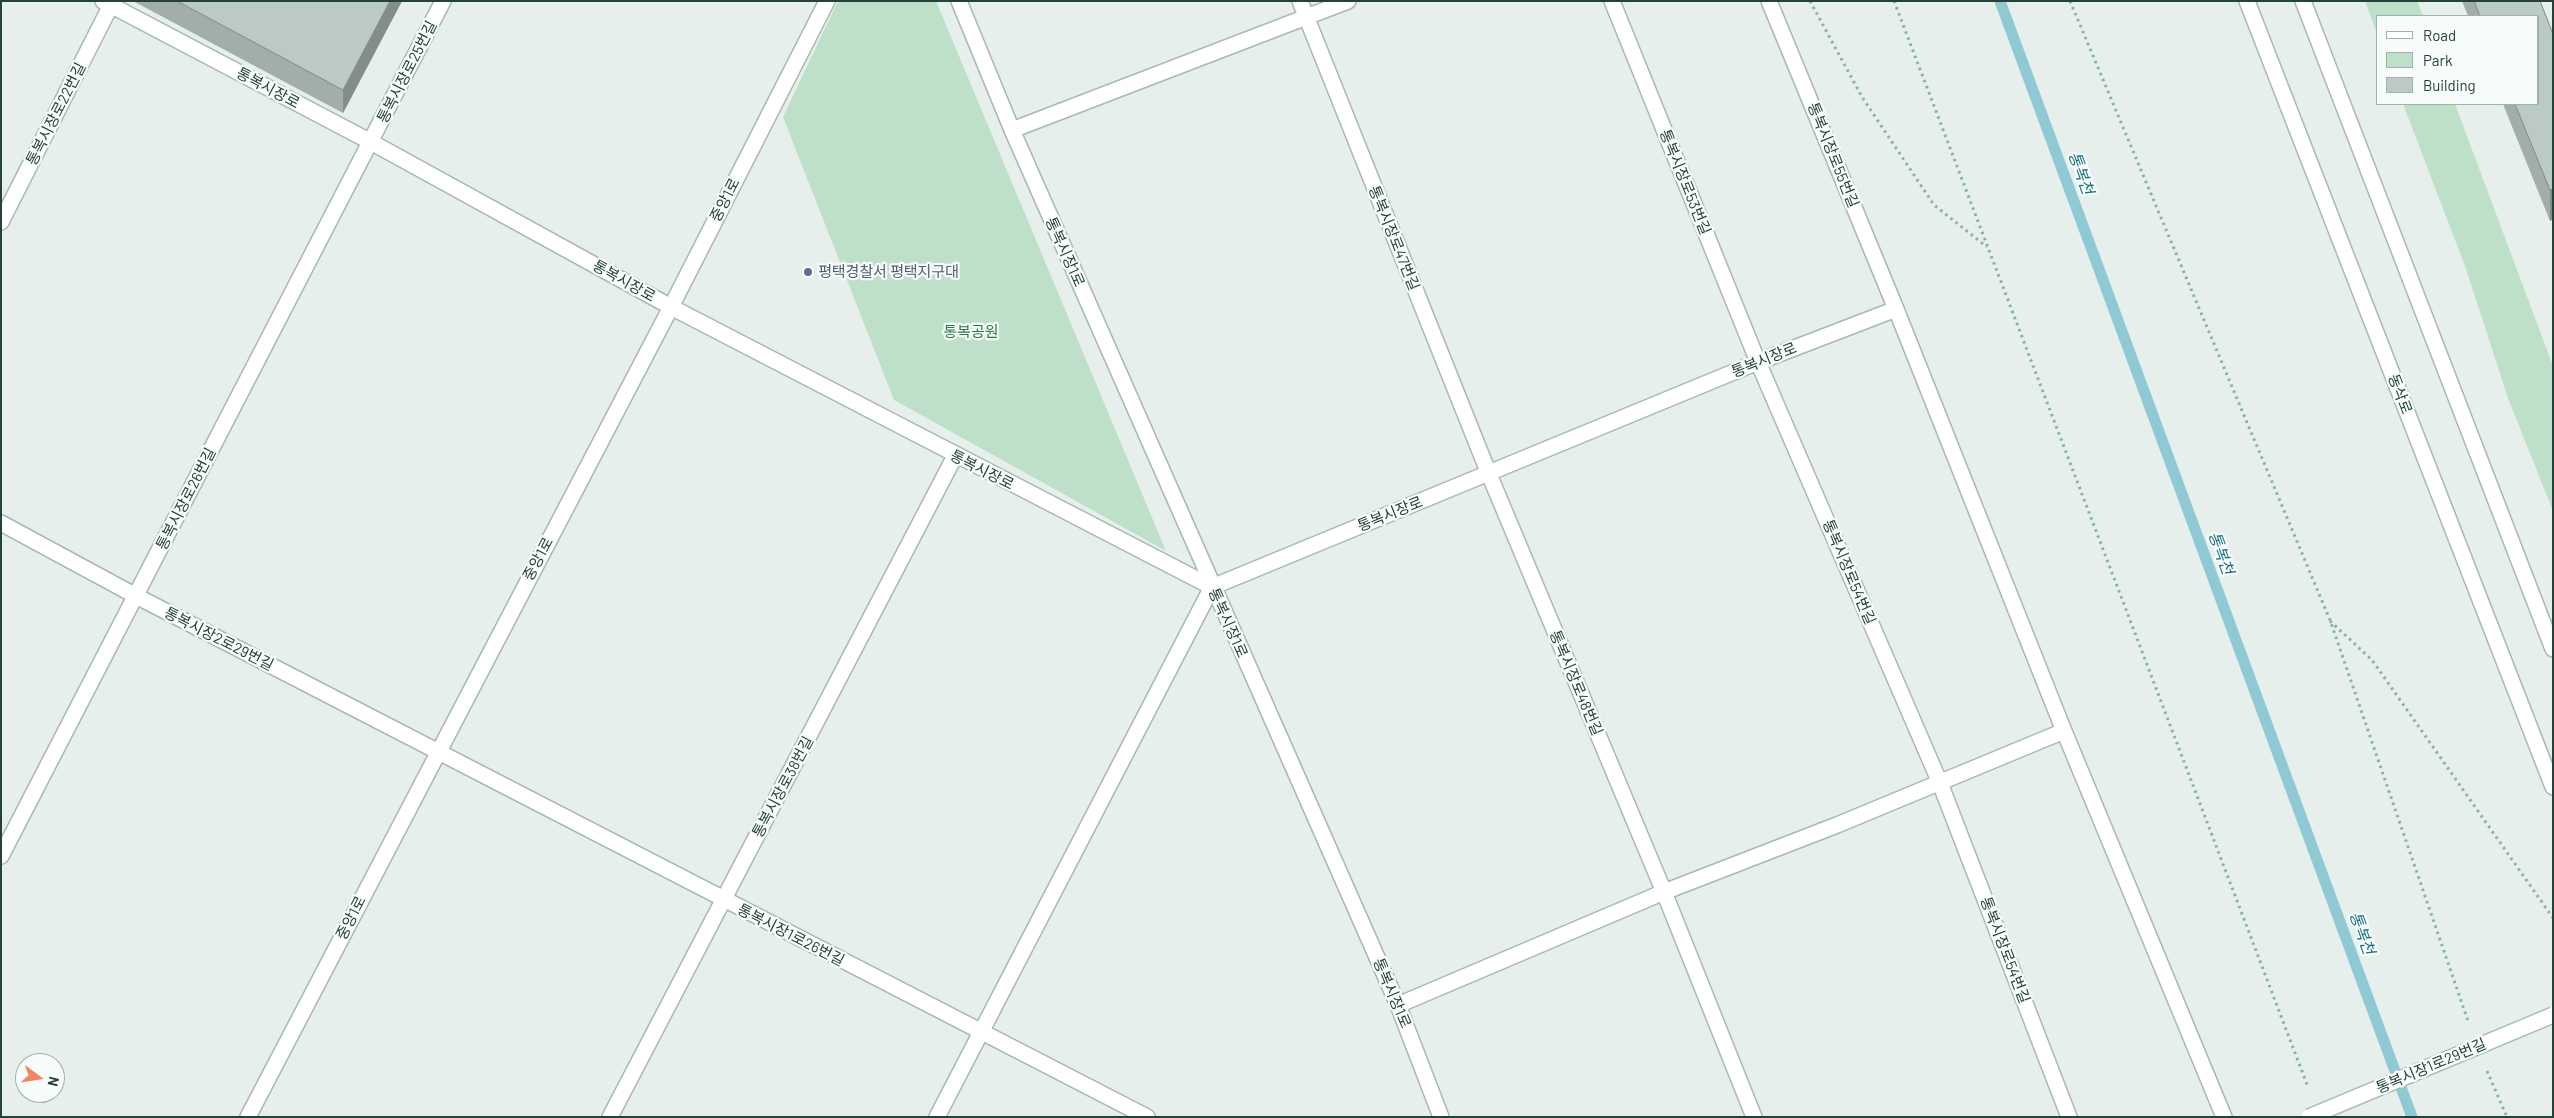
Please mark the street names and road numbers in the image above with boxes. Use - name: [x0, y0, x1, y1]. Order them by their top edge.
- street label: 통복시장로25번길: [373, 18, 441, 126]
- street label: 통복시장로22번길: [22, 60, 90, 168]
- street label: 통복시장로: [233, 64, 303, 112]
- street label: 통복시장로55번길: [1804, 100, 1862, 210]
- street label: 통복시장로53번길: [1656, 127, 1714, 237]
- street label: 중앙1로: [706, 175, 744, 225]
- street label: 통복시장로47번길: [1365, 183, 1423, 293]
- street label: 통복시장1로: [1042, 214, 1088, 290]
- street label: 통복시장로: [589, 256, 659, 306]
- street label: 통복시장로: [1729, 339, 1799, 381]
- street label: 동삭로: [2384, 371, 2416, 417]
- street label: 통복시장로26번길: [152, 445, 220, 553]
- street label: 통복시장로: [947, 446, 1017, 494]
- street label: 통복시장로: [1355, 493, 1425, 535]
- street label: 통복시장로54번길: [1819, 517, 1879, 627]
- street label: 중앙1로: [519, 534, 557, 584]
- street label: 통복시장1로: [1205, 585, 1251, 661]
- street label: 통복시장2로29번길: [161, 604, 277, 674]
- street label: 통복시장로48번길: [1546, 628, 1606, 738]
- street label: 통복시장로38번길: [749, 733, 817, 841]
- street label: 중앙1로: [332, 893, 370, 943]
- street label: 통복시장로54번길: [1976, 894, 2034, 1006]
- street label: 통복시장1로26번길: [735, 900, 847, 970]
- street label: 통복시장1로: [1369, 955, 1415, 1031]
- street label: 통복시장1로29번길: [2373, 1035, 2489, 1097]

